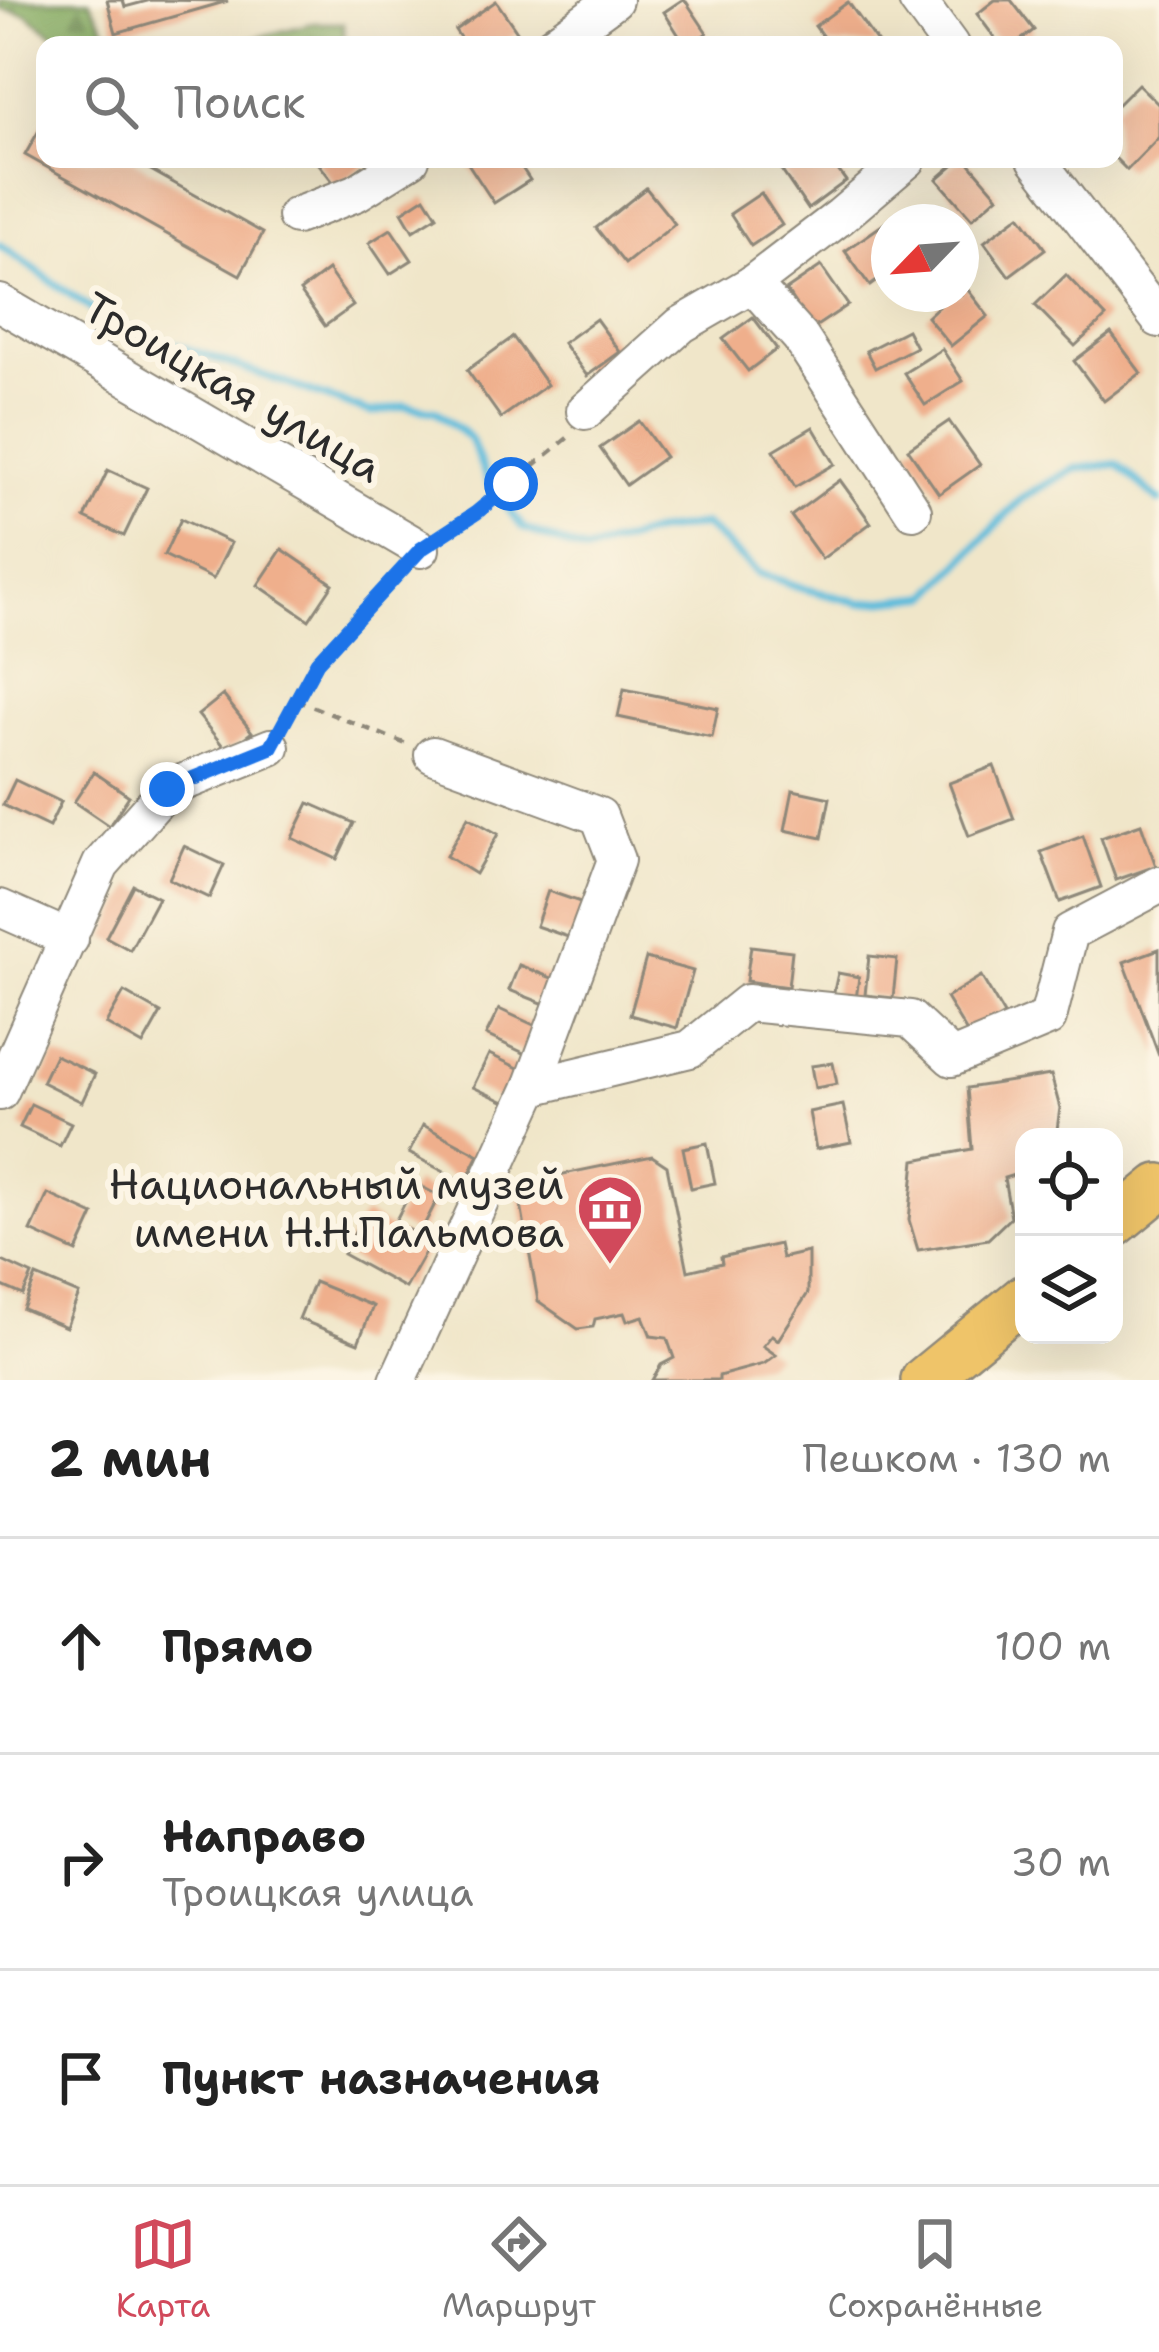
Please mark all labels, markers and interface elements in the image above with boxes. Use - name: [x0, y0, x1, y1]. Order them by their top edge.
- search box: [36, 36, 1123, 168]
- icon: search: [78, 69, 144, 135]
- text: Поиск: [174, 72, 305, 132]
- north arrow: [871, 204, 979, 312]
- street label: Троицкая улица: [74, 279, 392, 495]
- route start: [484, 457, 538, 511]
- route end: [140, 762, 194, 816]
- map controls: [1015, 1128, 1123, 1344]
- button: locate: [1015, 1128, 1123, 1236]
- place label: Национальный музей имени Н.Н.Пальмова: [109, 1156, 564, 1260]
- museum icon: Национальный музей имени Н.Н.Пальмова: [575, 1173, 645, 1267]
- button: layers: [1015, 1236, 1123, 1344]
- text: 2 мин: [48, 1424, 212, 1492]
- text: Пешком · 130 m: [803, 1432, 1111, 1484]
- icon: ahead: [48, 1613, 114, 1679]
- text: Прямо: [162, 1616, 313, 1676]
- text: 100 m: [995, 1620, 1111, 1672]
- text: Направо: [162, 1806, 366, 1866]
- icon: right: [48, 1829, 114, 1895]
- text: 30 m: [1010, 1836, 1111, 1888]
- text: Троицкая улица: [162, 1866, 474, 1918]
- icon: arrive: [48, 2045, 114, 2111]
- text: Пункт назначения: [162, 2048, 601, 2108]
- tab: Карта: [116, 2211, 210, 2328]
- tab: Маршрут: [442, 2211, 596, 2328]
- tab: Сохранённые: [828, 2211, 1043, 2328]

